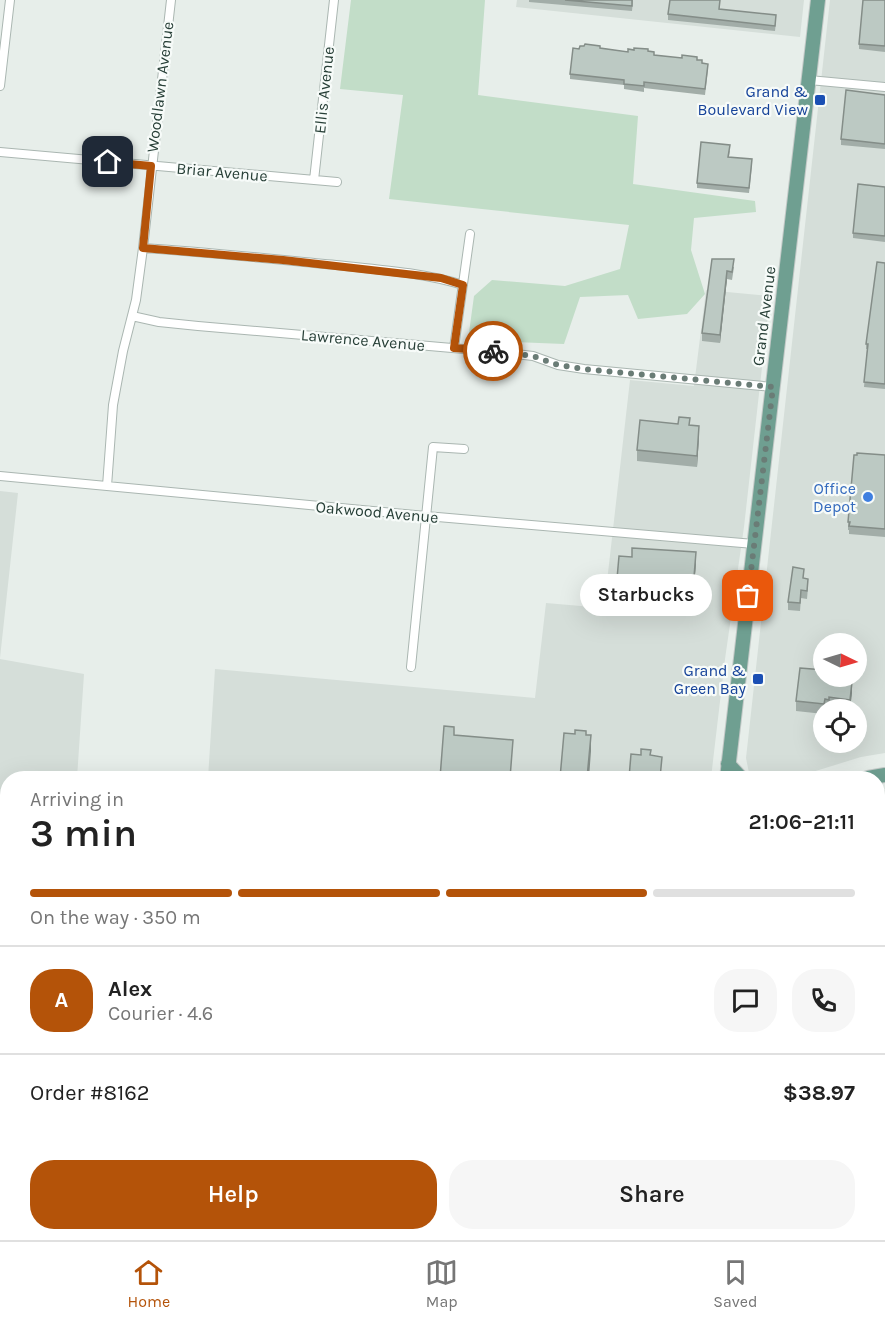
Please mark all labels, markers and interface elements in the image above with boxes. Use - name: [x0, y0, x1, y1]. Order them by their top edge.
- street label: Woodlawn Avenue: [143, 20, 177, 154]
- street label: Ellis Avenue: [310, 45, 338, 135]
- place label: Grand & Boulevard View: [697, 82, 808, 119]
- marker: Grand & Boulevard View: [813, 93, 827, 107]
- pin: [82, 136, 133, 187]
- icon: home: [91, 145, 124, 178]
- street label: Briar Avenue: [176, 159, 268, 185]
- street label: Grand Avenue: [748, 265, 780, 367]
- courier: [463, 321, 523, 381]
- street label: Lawrence Avenue: [300, 325, 426, 355]
- icon: bike: [477, 335, 510, 368]
- place label: Office Depot: [813, 479, 856, 516]
- marker: Office Depot: [861, 490, 875, 504]
- street label: Oakwood Avenue: [315, 497, 439, 527]
- pin: [722, 570, 773, 621]
- callout: Starbucks: [580, 575, 712, 617]
- icon: bag: [731, 579, 764, 612]
- text: Starbucks: [598, 583, 694, 606]
- north arrow: [813, 633, 867, 687]
- map controls: [813, 633, 867, 753]
- place label: Grand & Green Bay: [674, 661, 747, 698]
- marker: Grand & Green Bay: [751, 672, 765, 686]
- button: locate: [813, 699, 867, 753]
- text: Arriving in: [30, 788, 124, 811]
- text: 21:06–21:11: [748, 809, 855, 835]
- text: 3 min: [30, 810, 137, 856]
- text: On the way · 350 m: [30, 906, 201, 929]
- button: chat: [714, 969, 777, 1032]
- button: phone: [792, 969, 855, 1032]
- text: Alex: [108, 976, 152, 1002]
- text: A: [55, 987, 68, 1013]
- text: Courier · 4.6: [108, 1002, 213, 1025]
- text: Order #8162: [30, 1080, 150, 1106]
- text: $38.97: [783, 1080, 855, 1106]
- button: Help: [30, 1160, 437, 1229]
- button: Share: [449, 1160, 855, 1229]
- tab: Home: [128, 1256, 170, 1311]
- tab: Map: [425, 1256, 458, 1311]
- tab: Saved: [713, 1256, 757, 1311]

